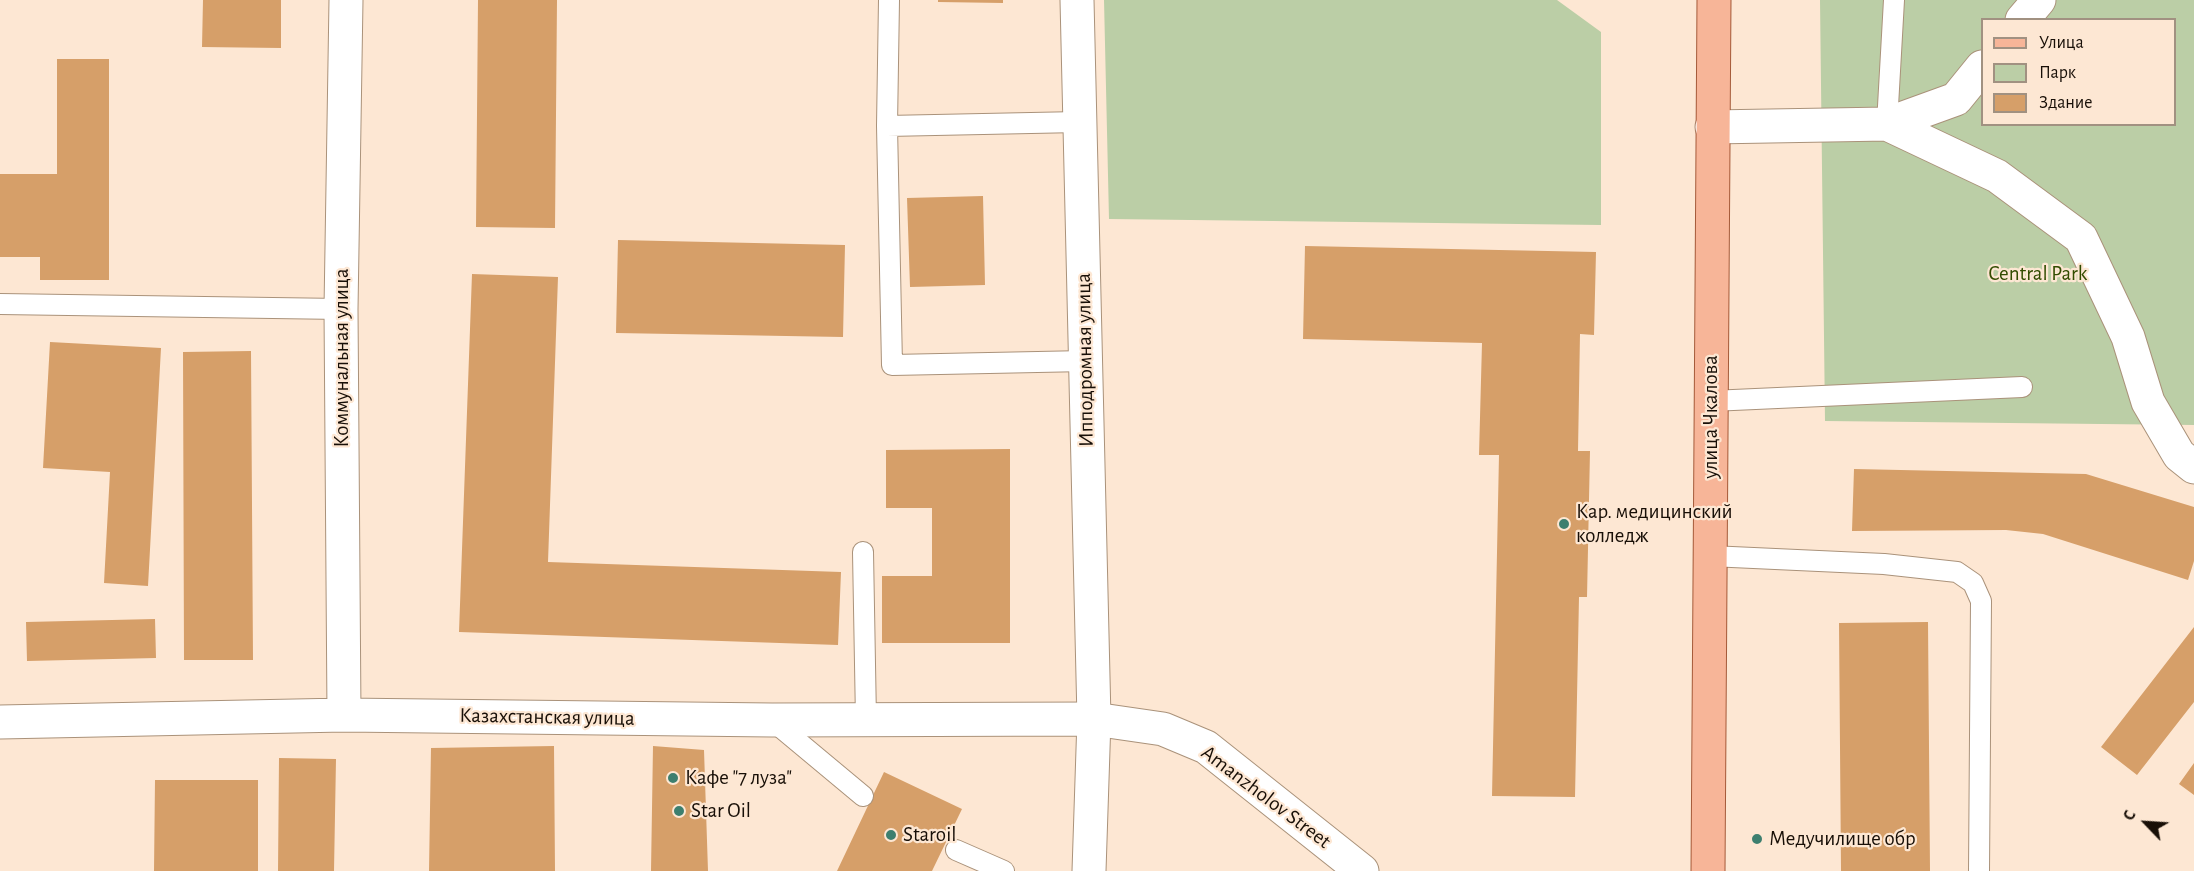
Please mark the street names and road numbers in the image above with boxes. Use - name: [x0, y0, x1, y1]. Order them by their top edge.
- street label: Коммунальная улица: [329, 268, 355, 448]
- street label: Ипподромная улица: [1071, 273, 1099, 447]
- street label: улица Чкалова: [1698, 355, 1724, 479]
- street label: Казахстанская улица: [459, 703, 635, 731]
- street label: Amanzholov Street: [1196, 740, 1336, 854]

